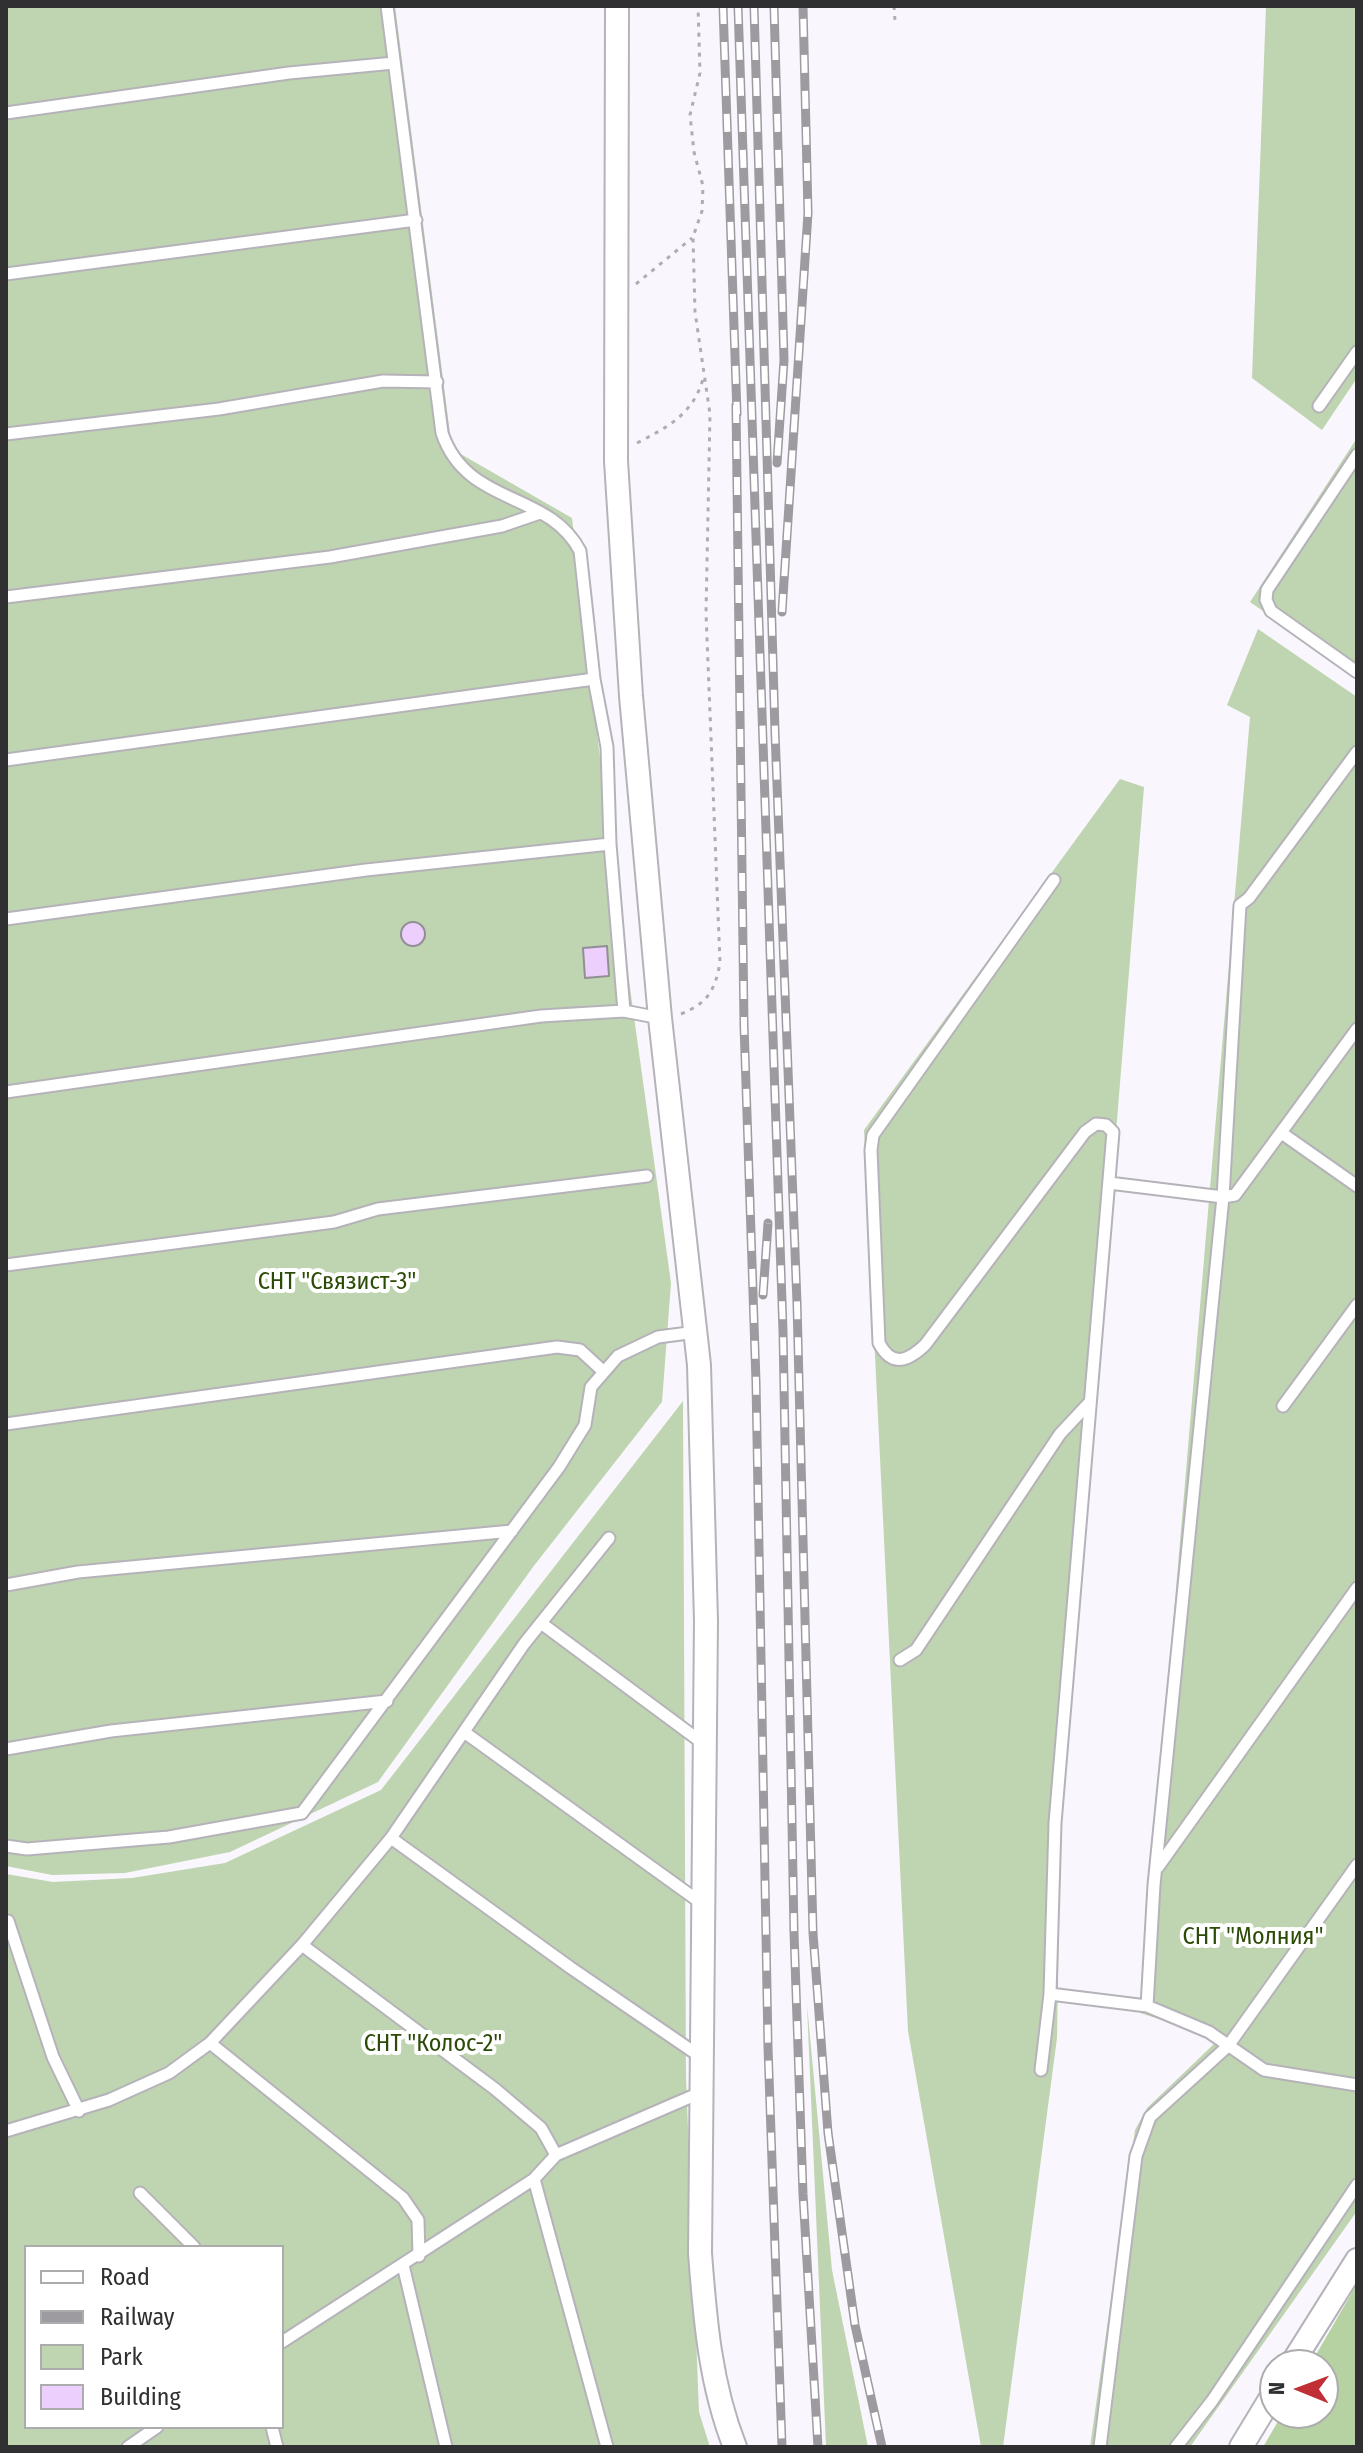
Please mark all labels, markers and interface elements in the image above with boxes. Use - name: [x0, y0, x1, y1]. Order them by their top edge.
- park label: СНТ "Связист-3": [258, 1268, 416, 1296]
- park label: СНТ "Молния": [1183, 1923, 1323, 1951]
- park label: СНТ "Колос-2": [364, 2030, 502, 2058]
- legend: [24, 2245, 284, 2429]
- text: Road: [100, 2263, 150, 2291]
- text: Railway: [100, 2303, 175, 2331]
- text: Park: [100, 2343, 143, 2371]
- north arrow: [1259, 2349, 1339, 2429]
- text: N: [1263, 2382, 1290, 2395]
- text: Building: [100, 2383, 181, 2411]

